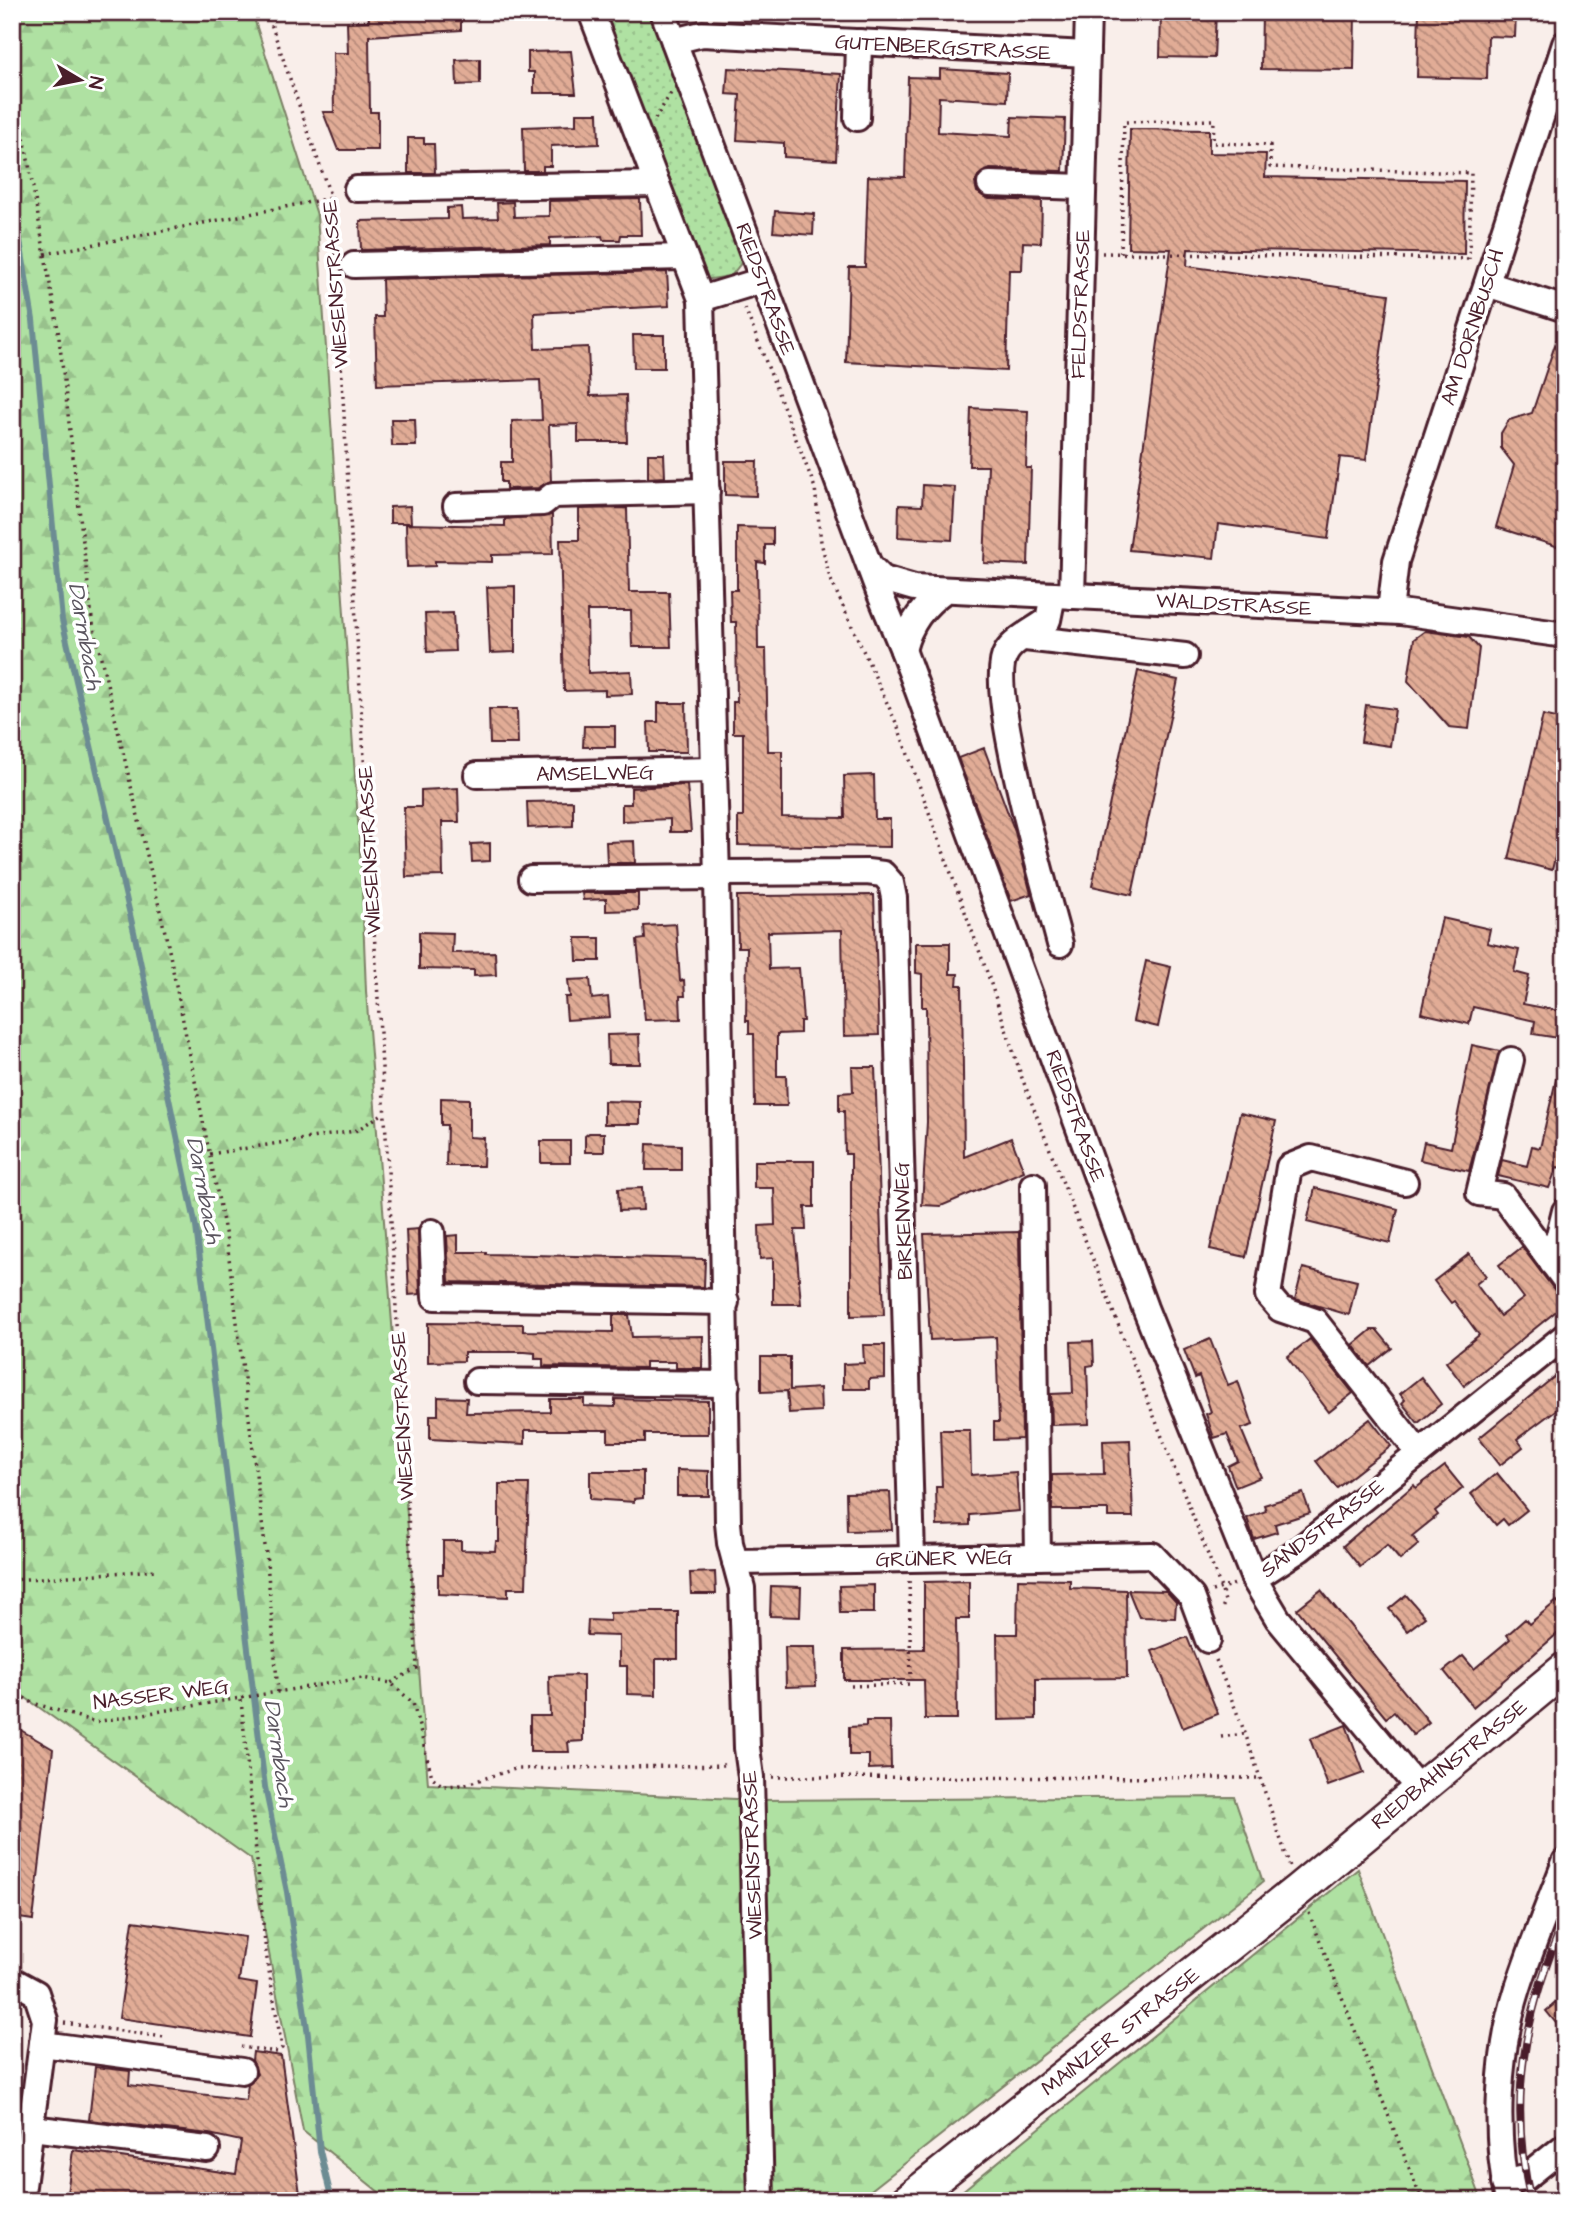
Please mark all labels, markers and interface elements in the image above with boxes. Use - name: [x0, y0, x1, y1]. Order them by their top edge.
- street label: GUTENBERGSTRASSE: [834, 27, 1052, 68]
- north arrow: [46, 46, 116, 116]
- text: N: [81, 74, 110, 91]
- street label: WIESENSTRASSE: [315, 198, 356, 369]
- street label: RIEDSTRASSE: [728, 219, 803, 360]
- street label: FELDSTRASSE: [1063, 228, 1098, 379]
- street label: AM DORNBUSCH: [1434, 245, 1512, 409]
- water label: Darmbach: [60, 580, 110, 694]
- street label: WALDSTRASSE: [1155, 586, 1313, 623]
- street label: AMSELWEG: [536, 758, 655, 789]
- street label: WIESENSTRASSE: [351, 764, 388, 935]
- street label: RIEDSTRASSE: [1038, 1046, 1113, 1187]
- water label: Darmbach: [178, 1134, 230, 1248]
- street label: BIRKENWEG: [887, 1161, 920, 1281]
- street label: WIESENSTRASSE: [384, 1330, 421, 1501]
- street label: SANDSTRASSE: [1254, 1472, 1391, 1585]
- street label: GRÜNER WEG: [875, 1543, 1013, 1574]
- street label: NASSER WEG: [92, 1672, 231, 1717]
- street label: RIEDBAHNSTRASSE: [1365, 1692, 1534, 1836]
- water label: Darmbach: [256, 1698, 303, 1810]
- street label: WIESENSTRASSE: [735, 1770, 770, 1940]
- street label: MAINZER STRASSE: [1035, 1960, 1206, 2103]

